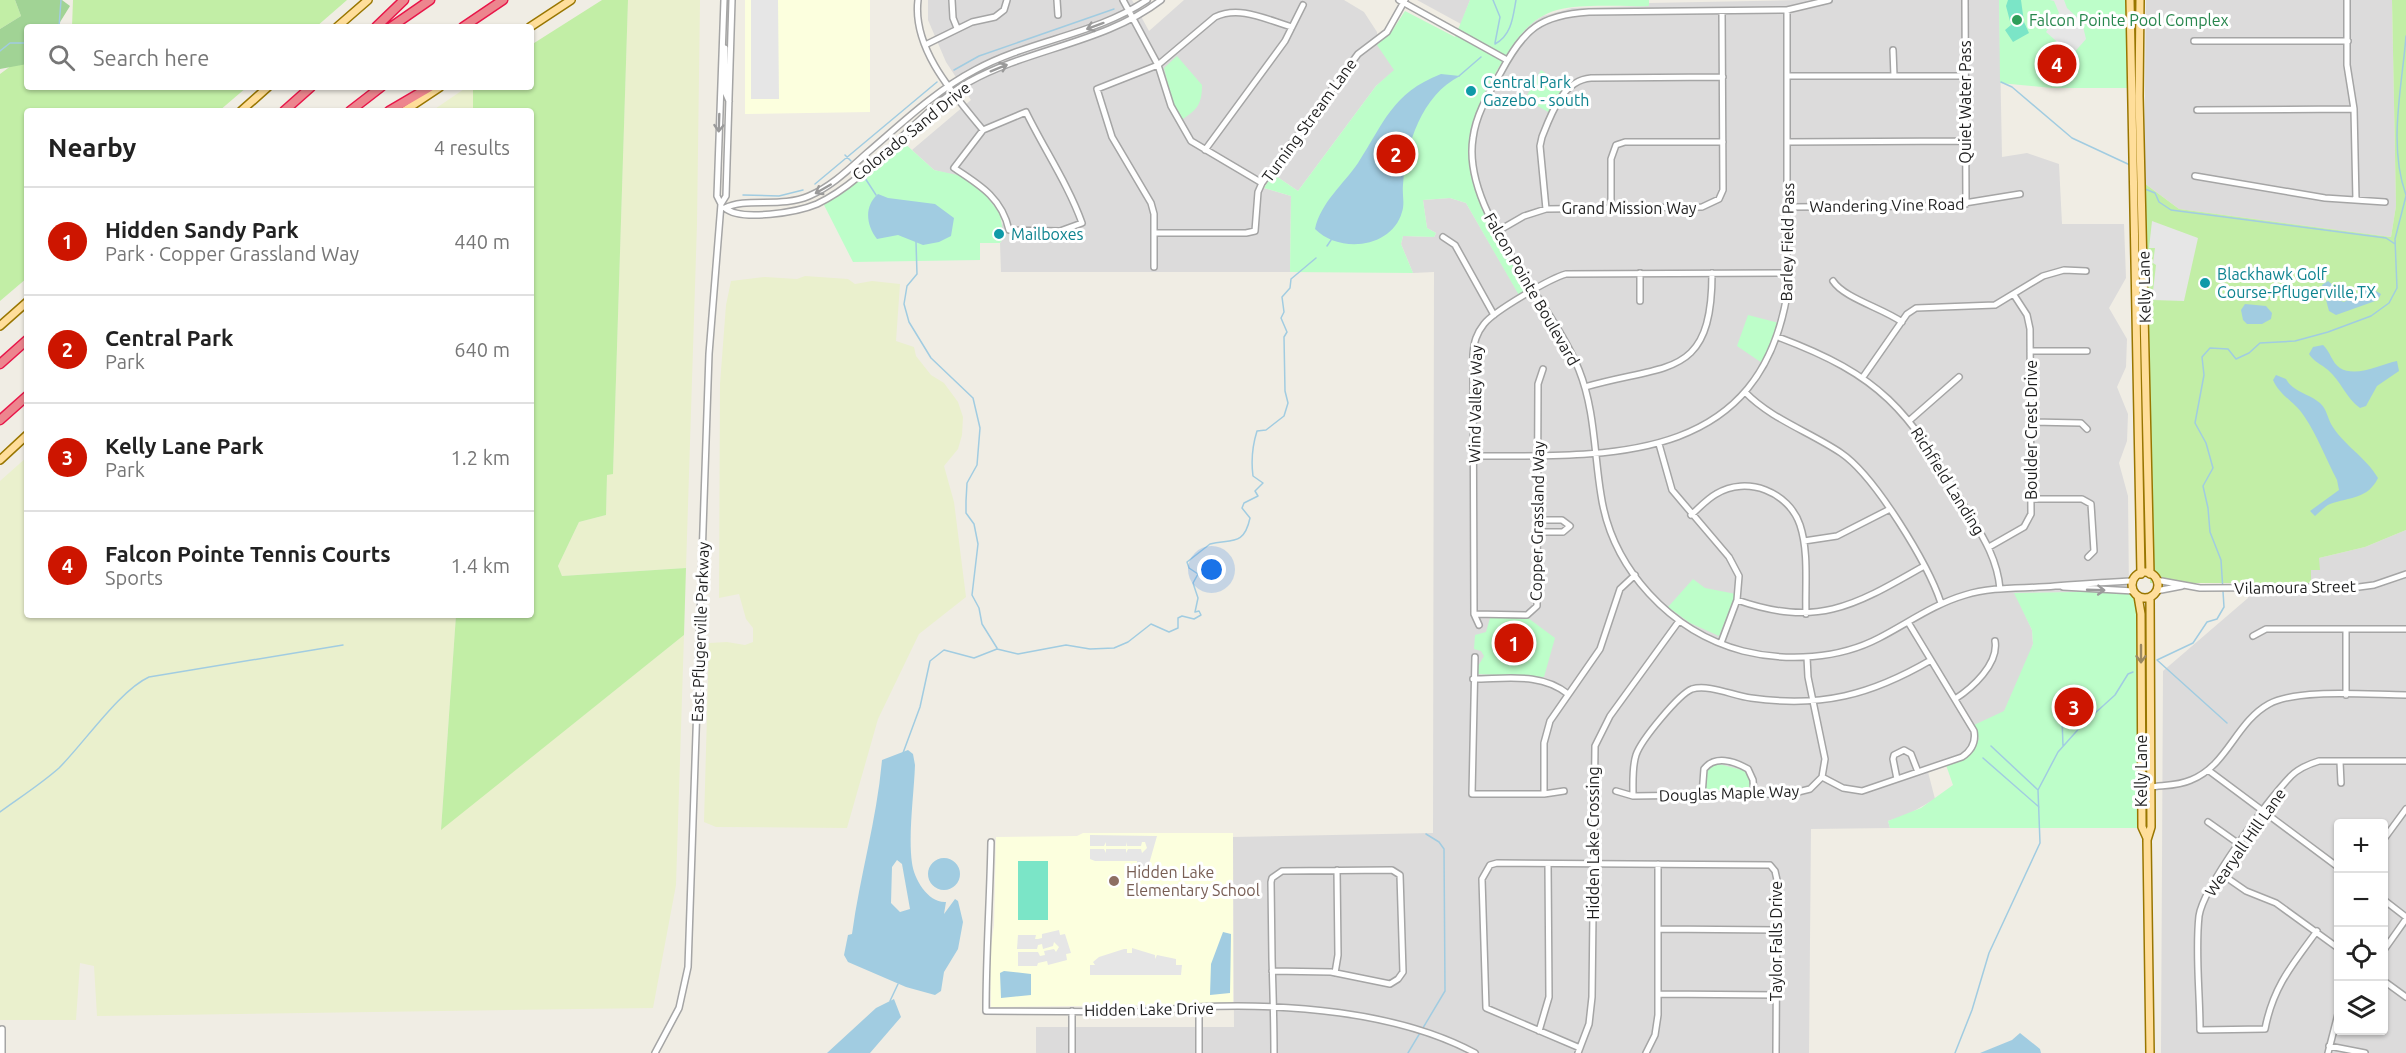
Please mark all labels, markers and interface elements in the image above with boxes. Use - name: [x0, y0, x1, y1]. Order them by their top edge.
- place label: Falcon Pointe Pool Complex: [2029, 11, 2229, 29]
- marker: Falcon Pointe Pool Complex: [2010, 13, 2024, 27]
- one-way arrow: [1086, 21, 1105, 32]
- search box: [24, 24, 534, 90]
- street label: Quiet Water Pass: [1956, 40, 1974, 164]
- icon: search: [45, 41, 78, 74]
- pin: 4: [2038, 42, 2076, 86]
- text: Search here: [93, 45, 209, 70]
- street label: Turning Stream Lane: [1258, 55, 1360, 185]
- one-way arrow: [989, 62, 1007, 73]
- place label: Central Park Gazebo - south: [1483, 73, 1589, 109]
- street label: Colorado Sand Drive: [849, 78, 973, 184]
- marker: Central Park Gazebo - south: [1464, 84, 1478, 98]
- one-way arrow: [714, 112, 725, 132]
- pin: 2: [1376, 132, 1416, 176]
- text: Nearby: [48, 133, 136, 162]
- text: 4 results: [434, 136, 510, 159]
- street label: Barley Field Pass: [1777, 182, 1797, 302]
- one-way arrow: [815, 183, 832, 195]
- street label: Wandering Vine Road: [1809, 195, 1965, 215]
- street label: Grand Mission Way: [1561, 199, 1697, 217]
- street label: Falcon Pointe Boulevard: [1481, 209, 1583, 369]
- text: Hidden Sandy Park: [105, 217, 299, 242]
- place label: Mailboxes: [1011, 225, 1083, 243]
- marker: Mailboxes: [992, 227, 1006, 241]
- text: 1: [62, 230, 73, 253]
- text: 440 m: [454, 230, 510, 253]
- text: Park · Copper Grassland Way: [105, 242, 359, 265]
- street label: Kelly Lane: [2134, 251, 2154, 323]
- place label: Blackhawk Golf Course-Pflugerville,TX: [2217, 265, 2376, 301]
- marker: Blackhawk Golf Course-Pflugerville,TX: [2198, 276, 2212, 290]
- text: Central Park: [105, 325, 233, 350]
- text: 2: [62, 338, 73, 361]
- text: 640 m: [454, 338, 510, 361]
- street label: Wind Valley Way: [1465, 344, 1485, 463]
- text: Park: [105, 350, 145, 373]
- street label: Boulder Crest Drive: [2022, 360, 2040, 500]
- street label: Richfield Landing: [1908, 424, 1988, 538]
- text: Kelly Lane Park: [105, 433, 264, 458]
- street label: Copper Grassland Way: [1527, 440, 1547, 601]
- text: 3: [62, 446, 73, 469]
- text: 1.2 km: [451, 446, 510, 469]
- text: Park: [105, 458, 145, 481]
- text: Falcon Pointe Tennis Courts: [105, 541, 391, 566]
- street label: East Pflugerville Parkway: [688, 541, 712, 722]
- text: 4: [62, 554, 73, 577]
- text: 1.4 km: [451, 554, 510, 577]
- your location: [1197, 555, 1226, 584]
- text: Sports: [105, 566, 163, 589]
- street label: Vilamoura Street: [2234, 577, 2357, 597]
- one-way arrow: [2086, 585, 2106, 596]
- pin: 1: [1494, 620, 1534, 666]
- one-way arrow: [2135, 644, 2147, 664]
- pin: 3: [2054, 684, 2094, 730]
- street label: Kelly Lane: [2132, 735, 2150, 807]
- street label: Hidden Lake Crossing: [1584, 766, 1602, 920]
- street label: Douglas Maple Way: [1658, 782, 1800, 804]
- street label: Wearyall Hill Lane: [2201, 785, 2289, 899]
- map controls: [2334, 819, 2388, 1035]
- button: +: [2334, 819, 2388, 873]
- place label: Hidden Lake Elementary School: [1126, 863, 1260, 899]
- button: −: [2334, 873, 2388, 927]
- marker: Hidden Lake Elementary School: [1107, 874, 1121, 888]
- street label: Taylor Falls Drive: [1767, 881, 1785, 1001]
- button: locate: [2334, 927, 2388, 981]
- button: layers: [2334, 981, 2388, 1035]
- street label: Hidden Lake Drive: [1084, 999, 1214, 1019]

